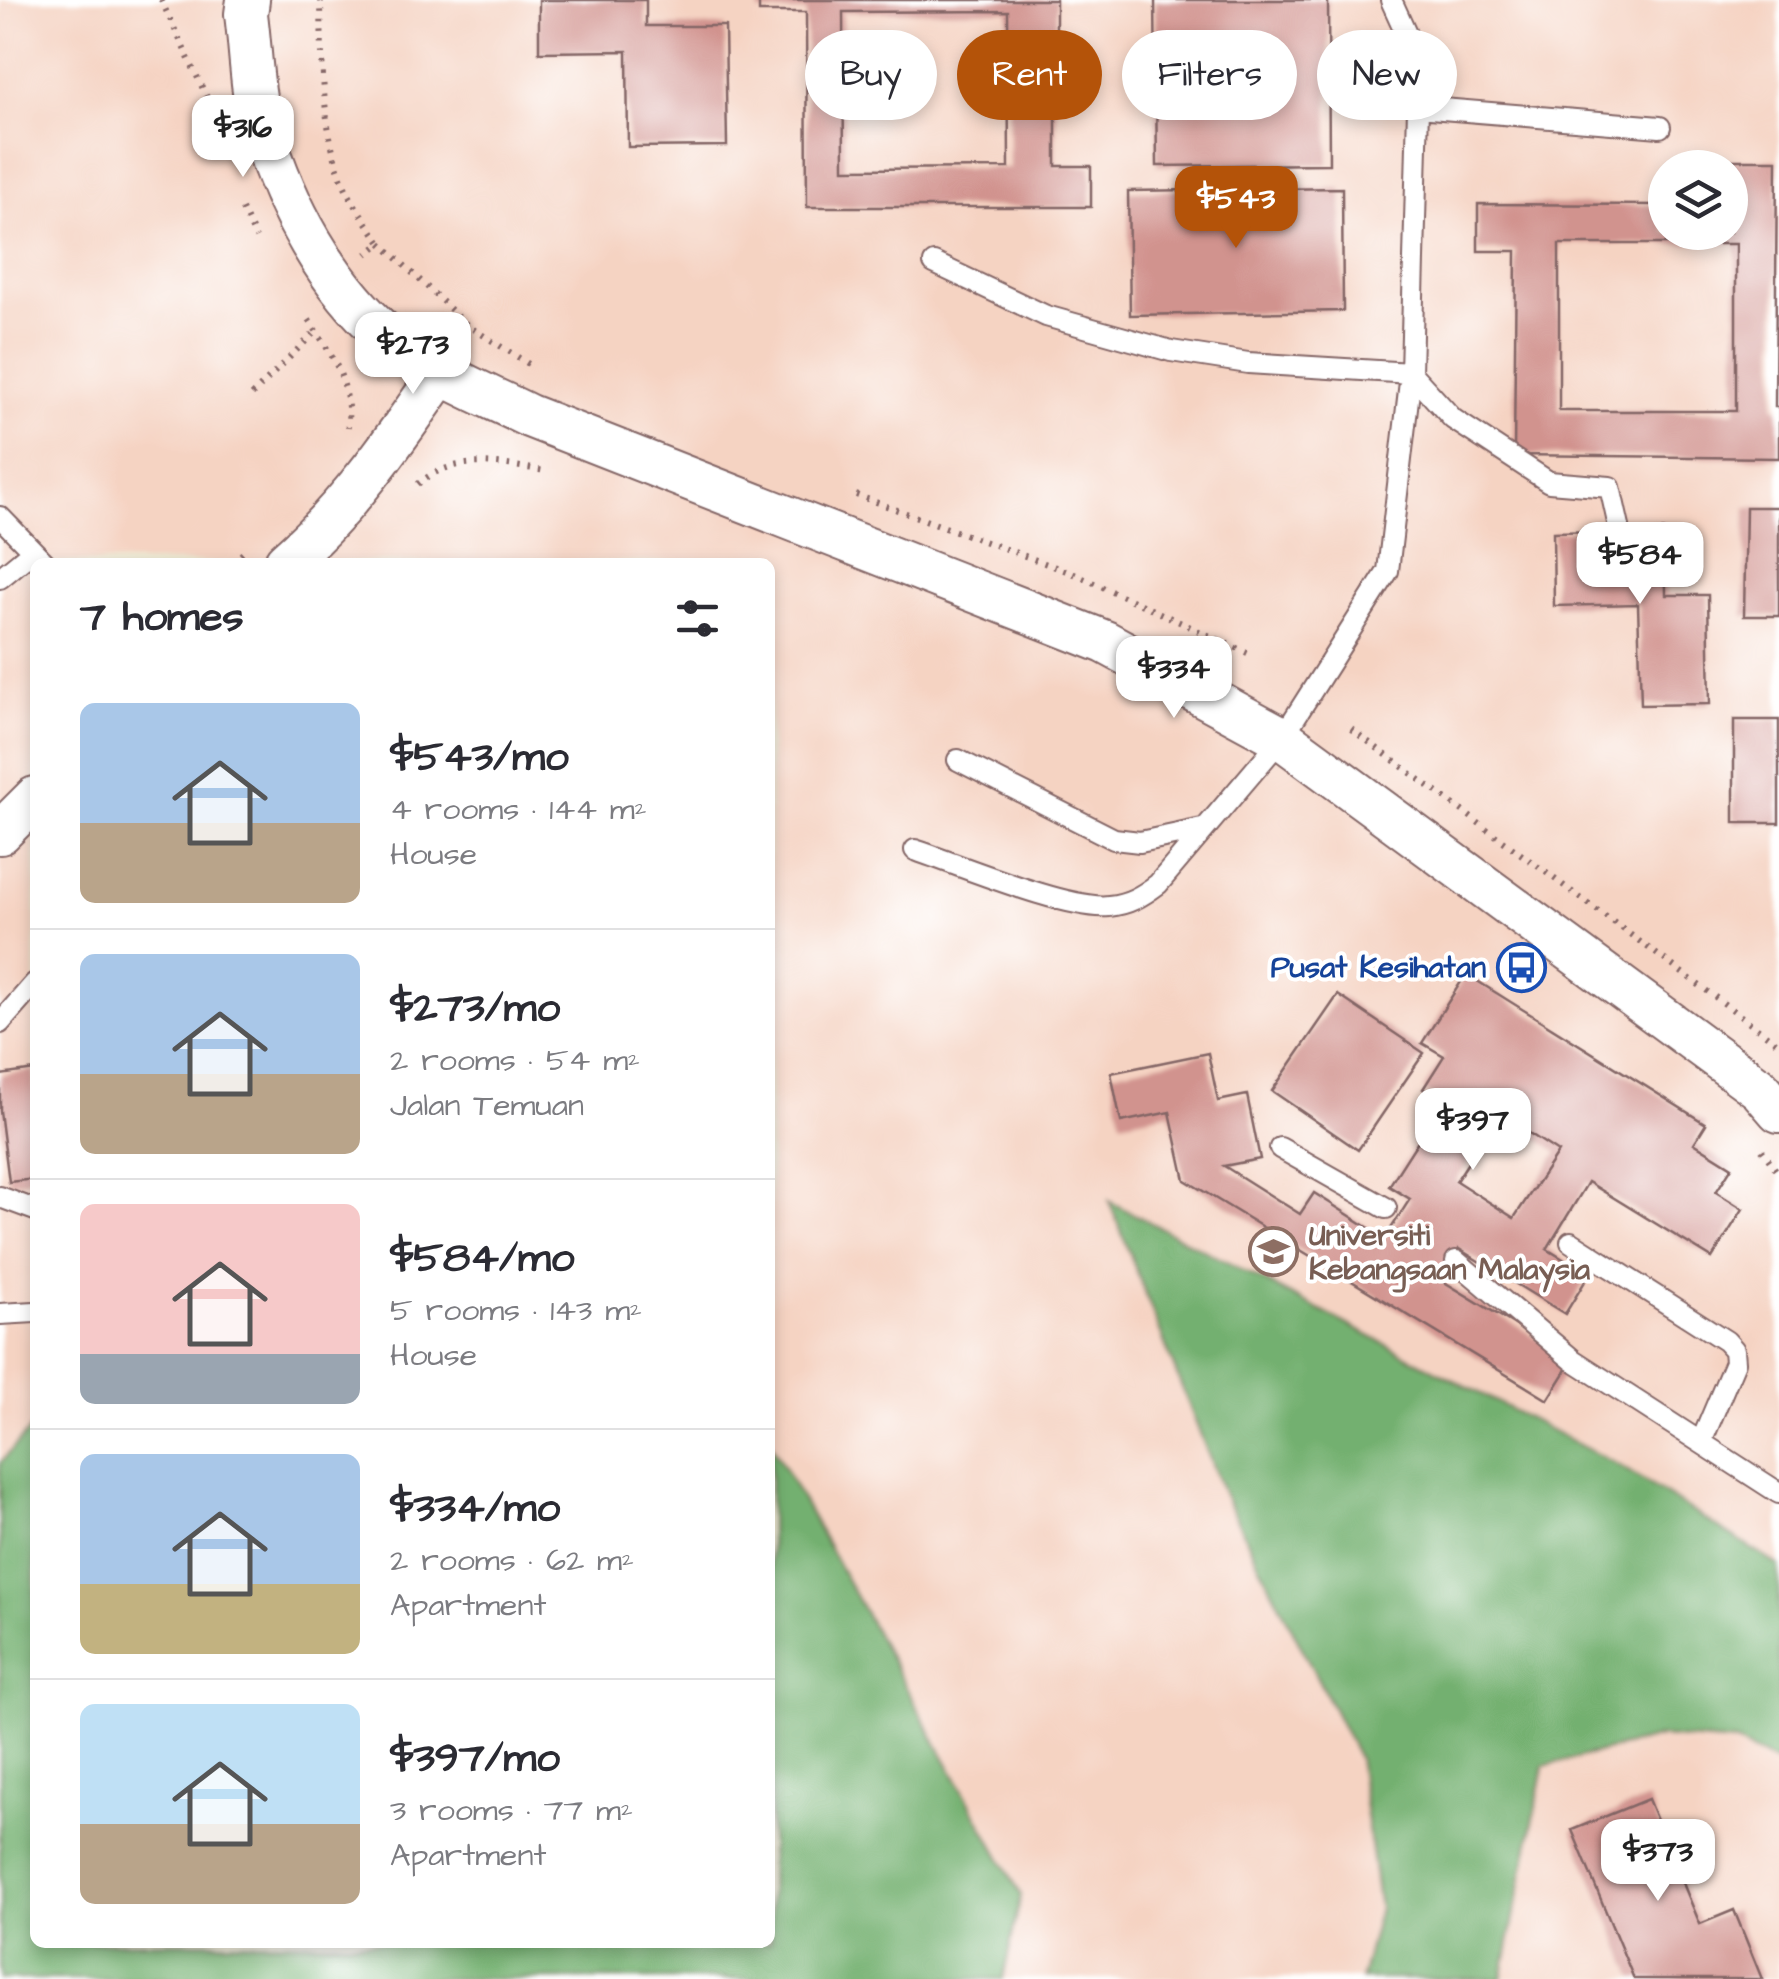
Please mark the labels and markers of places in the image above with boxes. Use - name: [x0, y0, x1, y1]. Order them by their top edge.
- pin: $316: [184, 95, 302, 180]
- pin: $543: [1177, 166, 1295, 251]
- pin: $273: [354, 312, 472, 397]
- pin: $584: [1581, 522, 1699, 607]
- pin: $334: [1115, 636, 1233, 721]
- bus stop icon: Pusat Kesihatan: [1495, 941, 1547, 993]
- place label: Pusat Kesihatan: [1271, 947, 1486, 989]
- pin: $397: [1414, 1088, 1532, 1173]
- place label: Universiti Kebangsaan Malaysia: [1309, 1215, 1591, 1293]
- school or university icon: Universiti Kebangsaan Malaysia: [1248, 1226, 1300, 1278]
- pin: $373: [1599, 1819, 1717, 1904]

